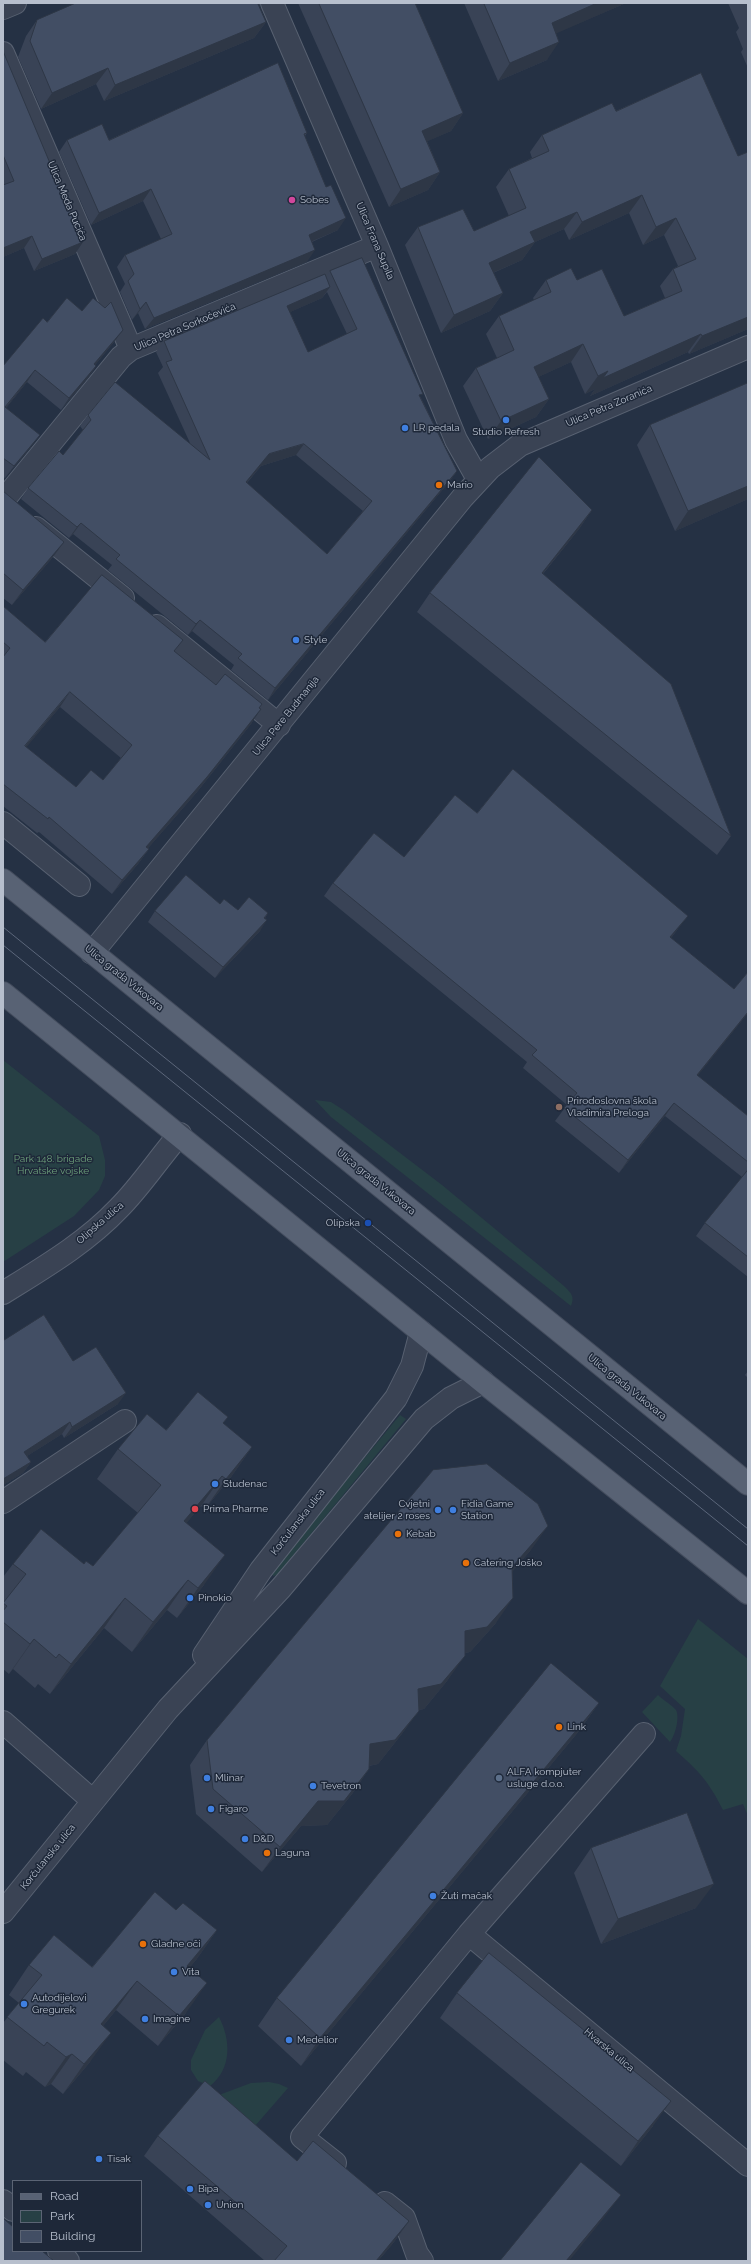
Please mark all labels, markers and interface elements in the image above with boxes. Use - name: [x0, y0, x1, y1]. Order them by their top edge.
- street label: Ulica Meda Pucića: [45, 159, 89, 243]
- place label: Sobes: [300, 194, 329, 206]
- marker: Sobes: [287, 195, 297, 205]
- street label: Ulica Frana Supila: [353, 201, 397, 281]
- street label: Ulica Petra Sorkočevića: [133, 300, 237, 354]
- street label: Ulica Petra Zoranića: [564, 382, 654, 430]
- marker: Studio Refresh: [501, 415, 511, 425]
- place label: LR pedala: [413, 422, 460, 434]
- marker: LR pedala: [400, 423, 410, 433]
- place label: Studio Refresh: [472, 426, 540, 438]
- place label: Mario: [447, 479, 473, 491]
- marker: Mario: [434, 480, 444, 490]
- place label: Style: [304, 634, 327, 646]
- marker: Style: [291, 635, 301, 645]
- street label: Ulica Pere Budmanija: [250, 674, 322, 758]
- street label: Ulica grada Vukovara: [82, 943, 166, 1013]
- place label: Prirodoslovna škola Vladimira Preloga: [567, 1095, 657, 1118]
- marker: Prirodoslovna škola Vladimira Preloga: [554, 1102, 564, 1112]
- street label: Ulica grada Vukovara: [334, 1147, 418, 1217]
- park label: Park 148. brigade Hrvatske vojske: [14, 1153, 92, 1176]
- street label: Olipska ulica: [74, 1199, 126, 1247]
- place label: Olipska: [326, 1217, 360, 1229]
- marker: Olipska: [363, 1218, 373, 1228]
- street label: Ulica grada Vukovara: [585, 1352, 669, 1422]
- place label: Studenac: [223, 1478, 267, 1490]
- marker: Studenac: [210, 1479, 220, 1489]
- street label: Korčulanska ulica: [268, 1486, 328, 1558]
- place label: Cvjetni atelijer 2 roses: [364, 1498, 430, 1522]
- place label: Fidia Game Station: [461, 1498, 513, 1522]
- place label: Prima Pharme: [203, 1503, 268, 1515]
- marker: Prima Pharme: [190, 1504, 200, 1514]
- marker: Cvjetni atelijer 2 roses: [433, 1505, 443, 1515]
- marker: Fidia Game Station: [448, 1505, 458, 1515]
- place label: Kebab: [406, 1528, 436, 1540]
- marker: Kebab: [393, 1529, 403, 1539]
- place label: Catering Joško: [474, 1557, 542, 1569]
- marker: Catering Joško: [461, 1558, 471, 1568]
- place label: Pinokio: [198, 1592, 232, 1604]
- marker: Pinokio: [185, 1593, 195, 1603]
- place label: Link: [567, 1721, 586, 1733]
- marker: Link: [554, 1722, 564, 1732]
- place label: ALFA kompjuter usluge d.o.o.: [507, 1766, 581, 1790]
- place label: Mlinar: [215, 1772, 243, 1784]
- marker: Mlinar: [202, 1773, 212, 1783]
- marker: ALFA kompjuter usluge d.o.o.: [494, 1773, 504, 1783]
- place label: Tevetron: [321, 1780, 361, 1792]
- marker: Tevetron: [308, 1781, 318, 1791]
- place label: Figaro: [219, 1803, 248, 1815]
- marker: Figaro: [206, 1804, 216, 1814]
- street label: Korčulanska ulica: [18, 1822, 78, 1892]
- place label: D&D: [253, 1833, 274, 1845]
- marker: D&D: [240, 1834, 250, 1844]
- place label: Laguna: [275, 1847, 310, 1859]
- marker: Laguna: [262, 1848, 272, 1858]
- place label: Žuti mačak: [441, 1890, 492, 1902]
- marker: Žuti mačak: [428, 1891, 438, 1901]
- place label: Gladne oči: [151, 1938, 200, 1950]
- marker: Gladne oči: [138, 1939, 148, 1949]
- place label: Vita: [182, 1966, 200, 1978]
- marker: Vita: [169, 1967, 179, 1977]
- place label: Autodijelovi Gregurek: [32, 1992, 86, 2016]
- marker: Autodijelovi Gregurek: [19, 1999, 29, 2009]
- place label: Imagine: [153, 2013, 190, 2025]
- marker: Imagine: [140, 2014, 150, 2024]
- street label: Hvarska ulica: [582, 2026, 636, 2074]
- place label: Medelior: [297, 2034, 338, 2046]
- marker: Medelior: [284, 2035, 294, 2045]
- place label: Tisak: [107, 2153, 131, 2165]
- marker: Tisak: [94, 2154, 104, 2164]
- legend: [12, 2180, 142, 2252]
- place label: Bipa: [198, 2183, 218, 2195]
- marker: Bipa: [185, 2184, 195, 2194]
- text: Road: [50, 2189, 79, 2203]
- place label: Union: [216, 2199, 243, 2211]
- marker: Union: [203, 2200, 213, 2210]
- text: Park: [50, 2209, 75, 2223]
- text: Building: [50, 2229, 96, 2243]

